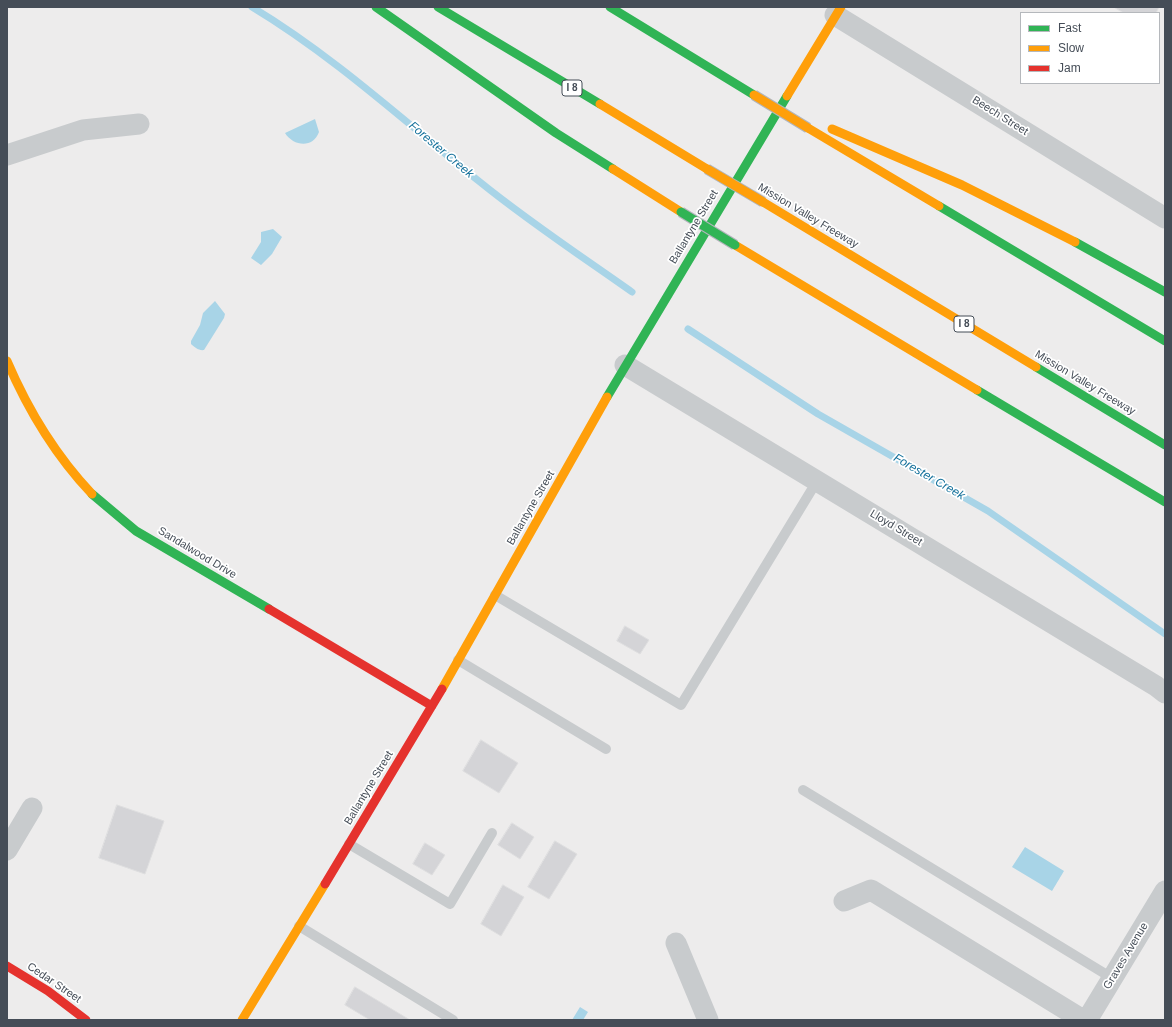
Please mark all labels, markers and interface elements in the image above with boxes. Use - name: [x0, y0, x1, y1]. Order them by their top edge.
- legend: [1020, 12, 1160, 84]
- text: Fast: [1058, 21, 1081, 35]
- text: Slow: [1058, 41, 1084, 55]
- text: Jam: [1058, 61, 1081, 75]
- road number: I 8: [562, 80, 582, 96]
- street label: Beech Street: [970, 94, 1030, 138]
- water label: Forester Creek: [406, 119, 476, 181]
- street label: Mission Valley Freeway: [755, 181, 861, 251]
- street label: Ballantyne Street: [667, 188, 721, 266]
- road number: I 8: [954, 316, 974, 332]
- street label: Mission Valley Freeway: [1032, 348, 1138, 418]
- water label: Forester Creek: [891, 451, 967, 503]
- street label: Ballantyne Street: [504, 468, 558, 548]
- street label: Lloyd Street: [867, 507, 925, 549]
- street label: Sandalwood Drive: [155, 524, 239, 582]
- street label: Ballantyne Street: [342, 749, 396, 827]
- street label: Graves Avenue: [1101, 920, 1151, 992]
- street label: Cedar Street: [24, 960, 84, 1006]

